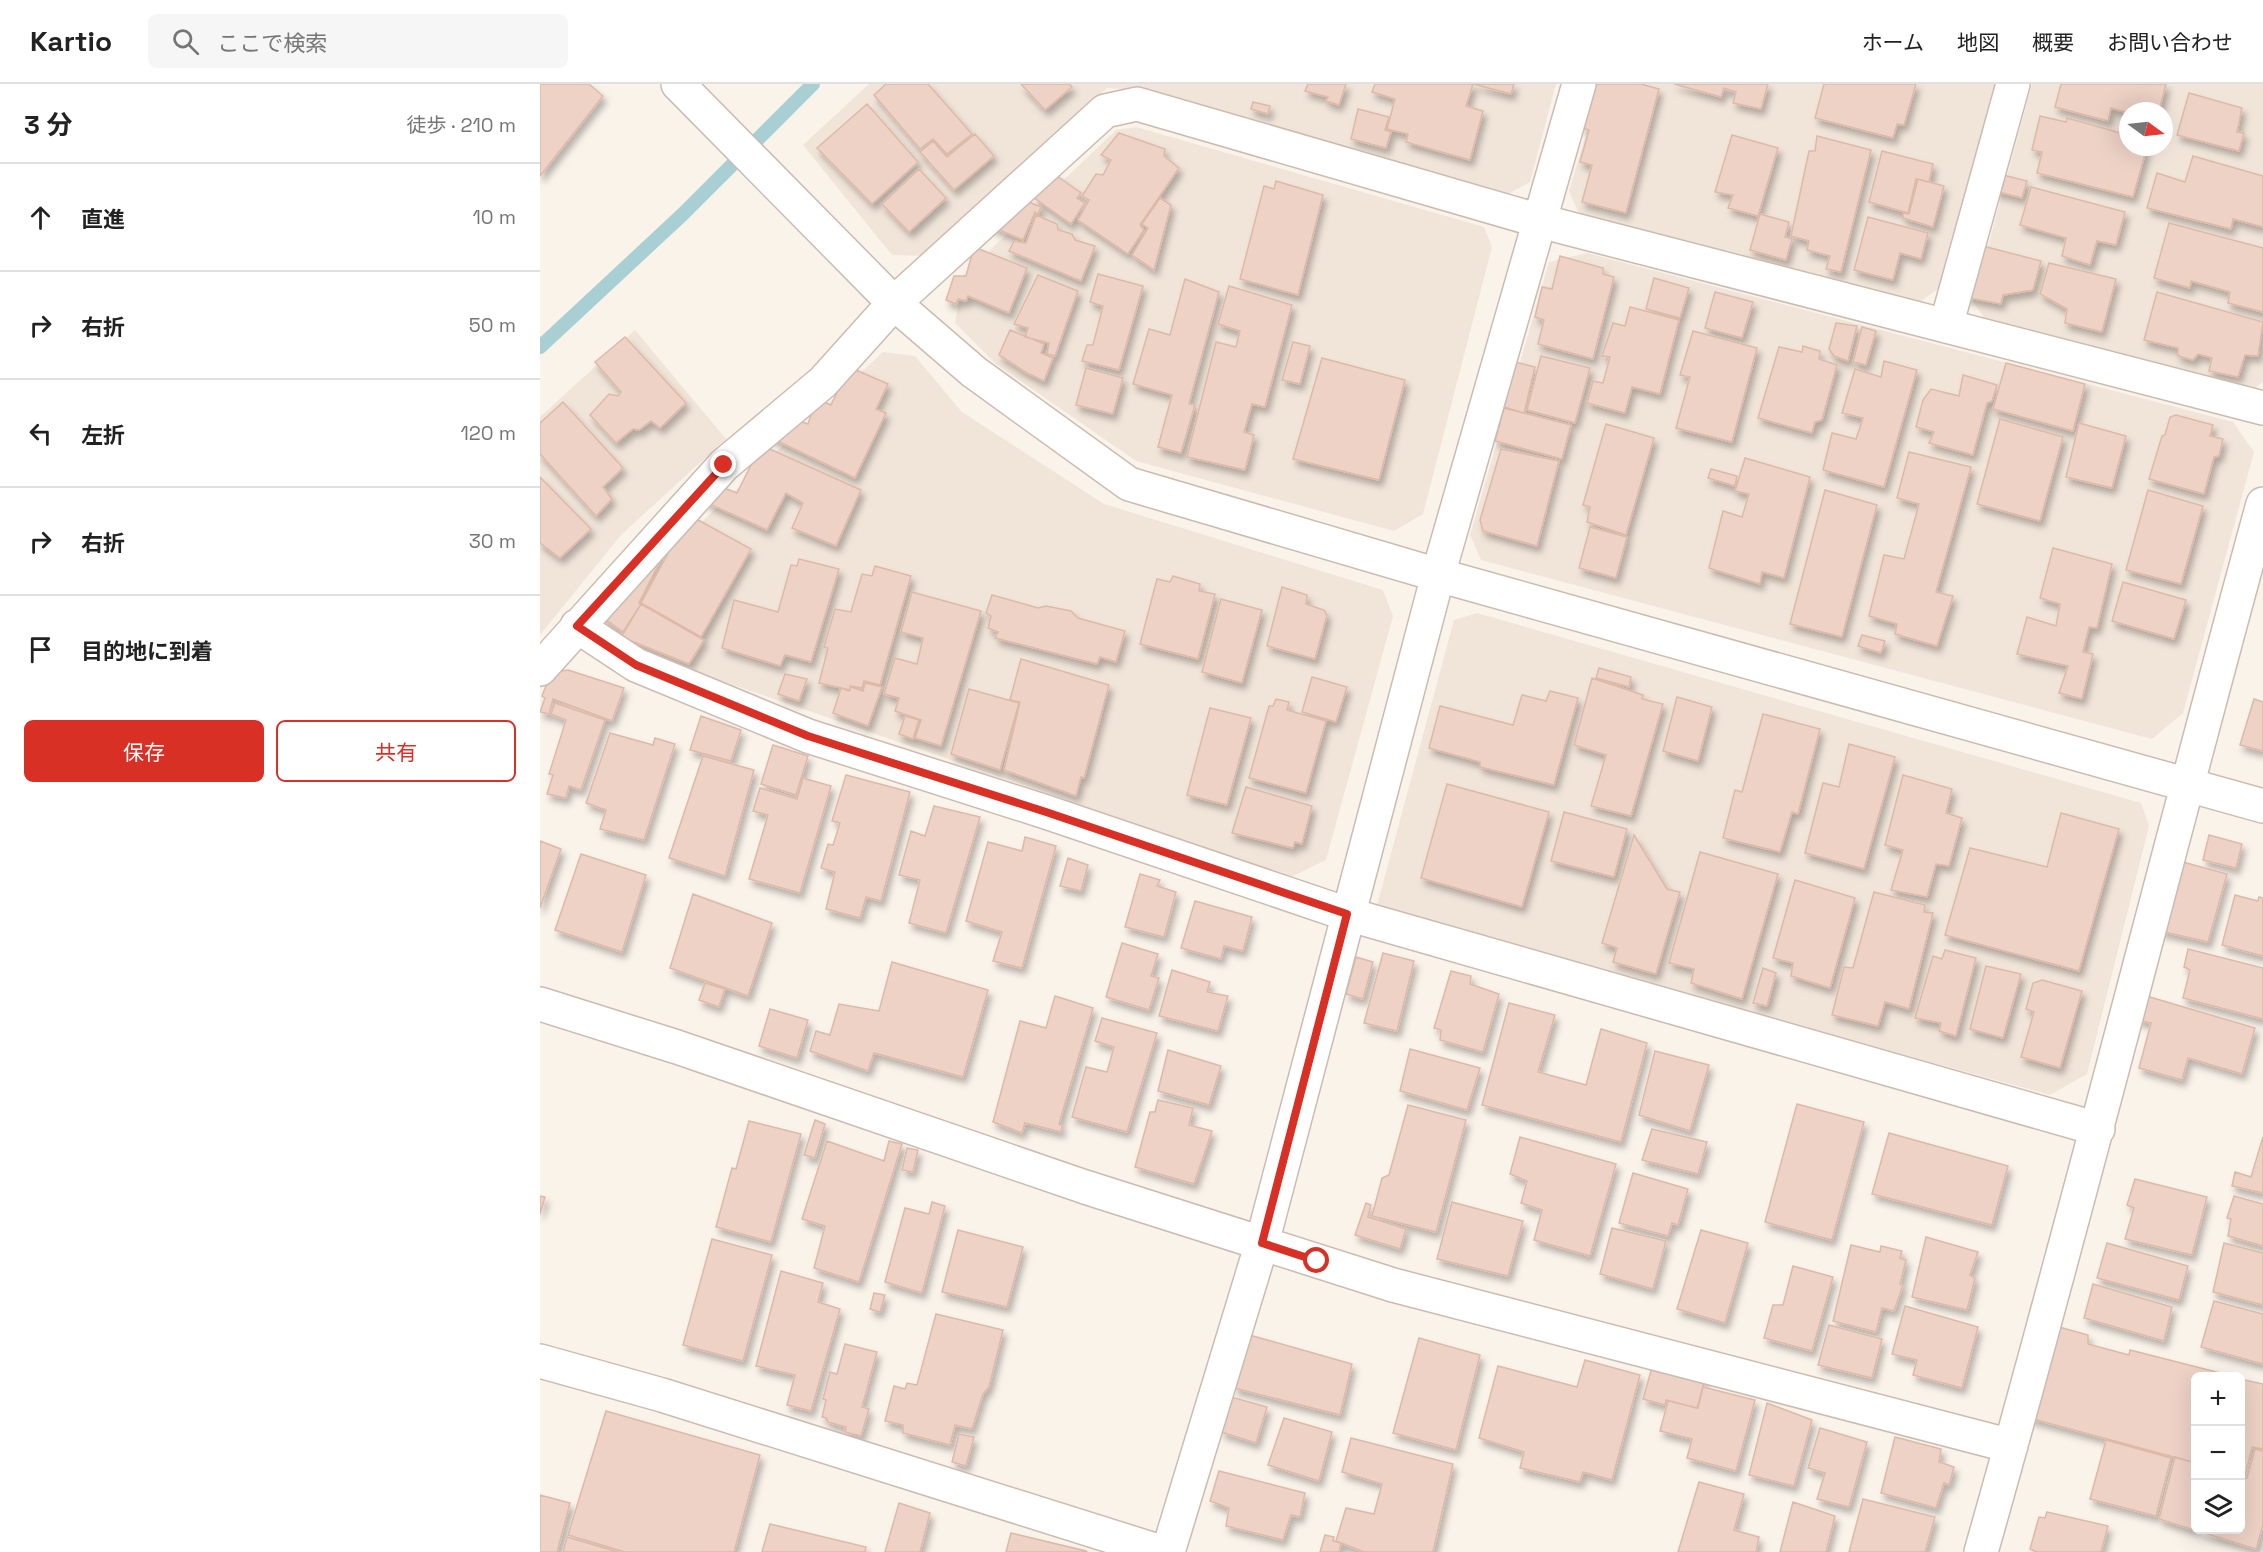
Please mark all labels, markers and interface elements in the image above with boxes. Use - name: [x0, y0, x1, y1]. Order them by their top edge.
- search box: [148, 14, 568, 68]
- text: Kartio: [30, 23, 112, 59]
- icon: search: [169, 25, 202, 58]
- text: ここで検索: [217, 29, 327, 57]
- text: ホーム: [1862, 29, 1924, 56]
- text: 地図: [1957, 29, 1999, 56]
- text: 概要: [2032, 29, 2074, 56]
- text: お問い合わせ: [2107, 29, 2233, 56]
- north arrow: [2119, 102, 2173, 156]
- text: 3 分: [24, 108, 72, 142]
- text: 徒歩 · 210 m: [406, 112, 516, 138]
- icon: ahead: [24, 201, 57, 234]
- text: 10 m: [472, 204, 516, 230]
- text: 直進: [81, 205, 125, 233]
- icon: right: [24, 309, 57, 342]
- text: 50 m: [469, 312, 516, 338]
- text: 右折: [81, 313, 125, 341]
- icon: left: [24, 417, 57, 450]
- text: 120 m: [460, 420, 516, 446]
- text: 左折: [81, 421, 125, 449]
- route end: [710, 451, 736, 477]
- icon: right: [24, 525, 57, 558]
- text: 30 m: [469, 528, 516, 554]
- text: 右折: [81, 529, 125, 557]
- icon: arrive: [24, 633, 57, 666]
- text: 目的地に到着: [81, 637, 213, 665]
- button: 保存: [24, 720, 264, 782]
- button: 共有: [276, 720, 516, 782]
- route start: [1303, 1247, 1329, 1273]
- map controls: [2191, 1372, 2245, 1534]
- button: +: [2191, 1372, 2245, 1426]
- button: −: [2191, 1426, 2245, 1480]
- button: layers: [2191, 1480, 2245, 1534]

